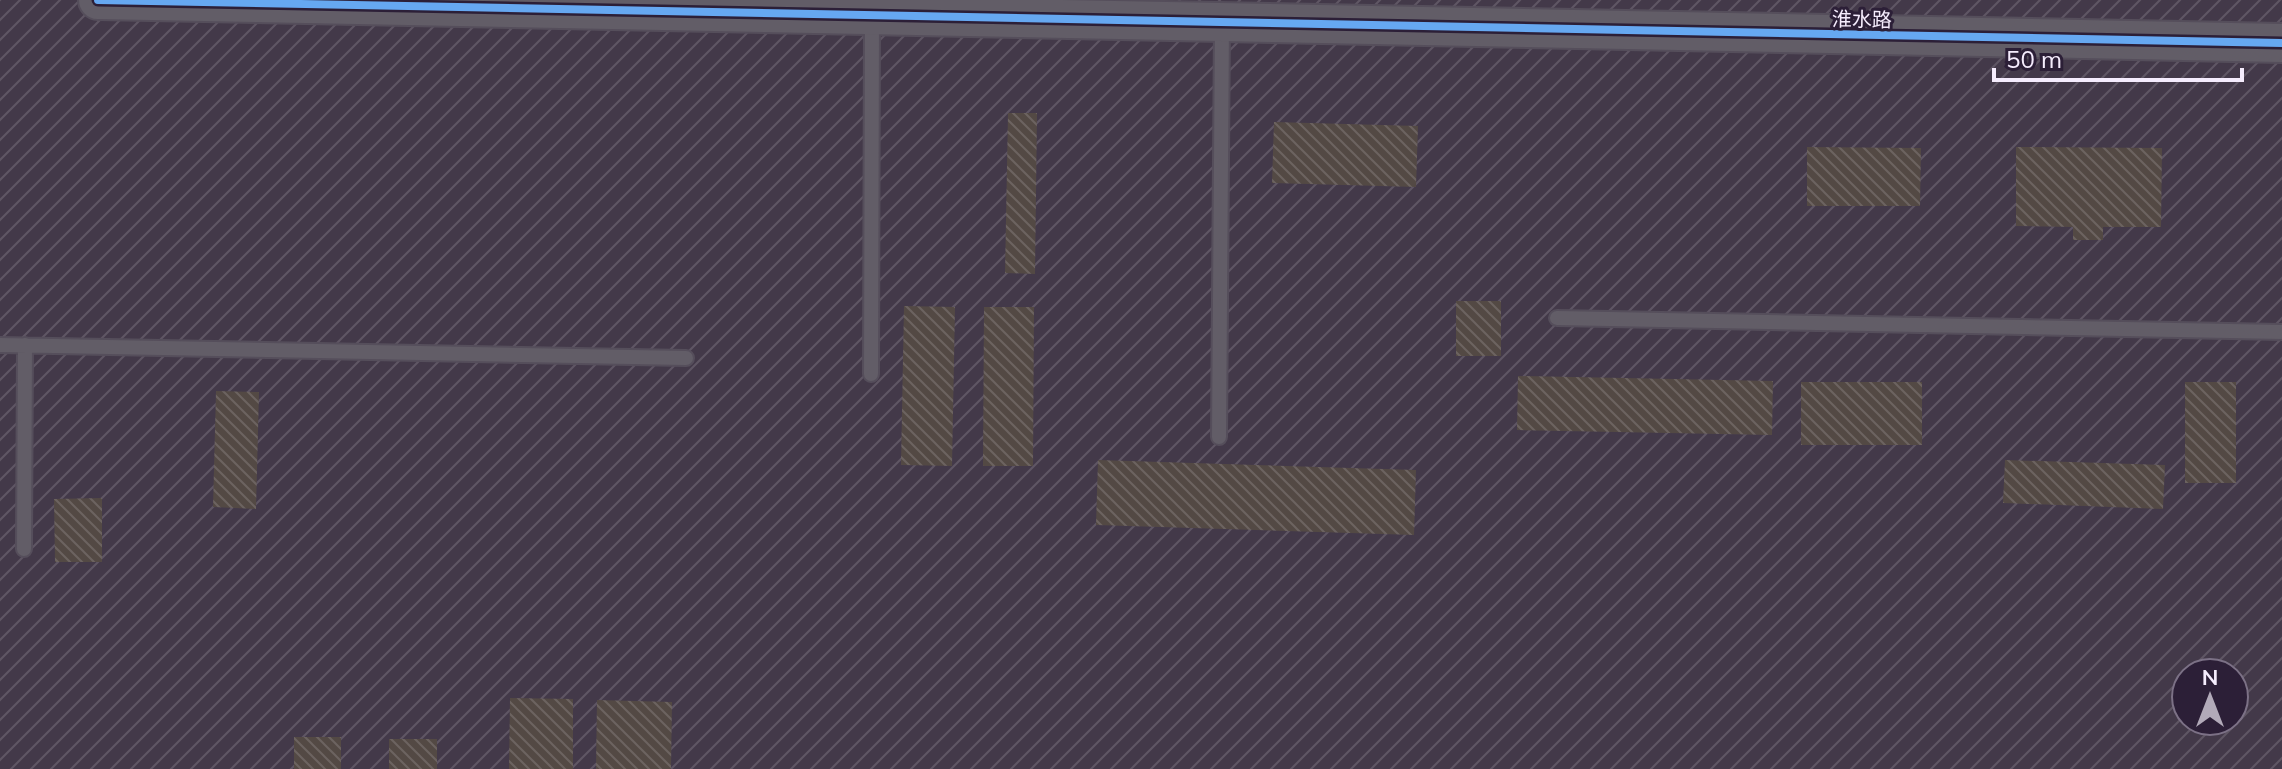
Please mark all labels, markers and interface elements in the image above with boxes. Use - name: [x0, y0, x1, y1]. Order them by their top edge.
- street label: 淮水路: [1832, 6, 1892, 32]
- scale bar: [1994, 32, 2242, 82]
- text: 50 m: [2006, 44, 2062, 74]
- north arrow: [2170, 657, 2250, 737]
- text: N: [2202, 663, 2218, 691]

